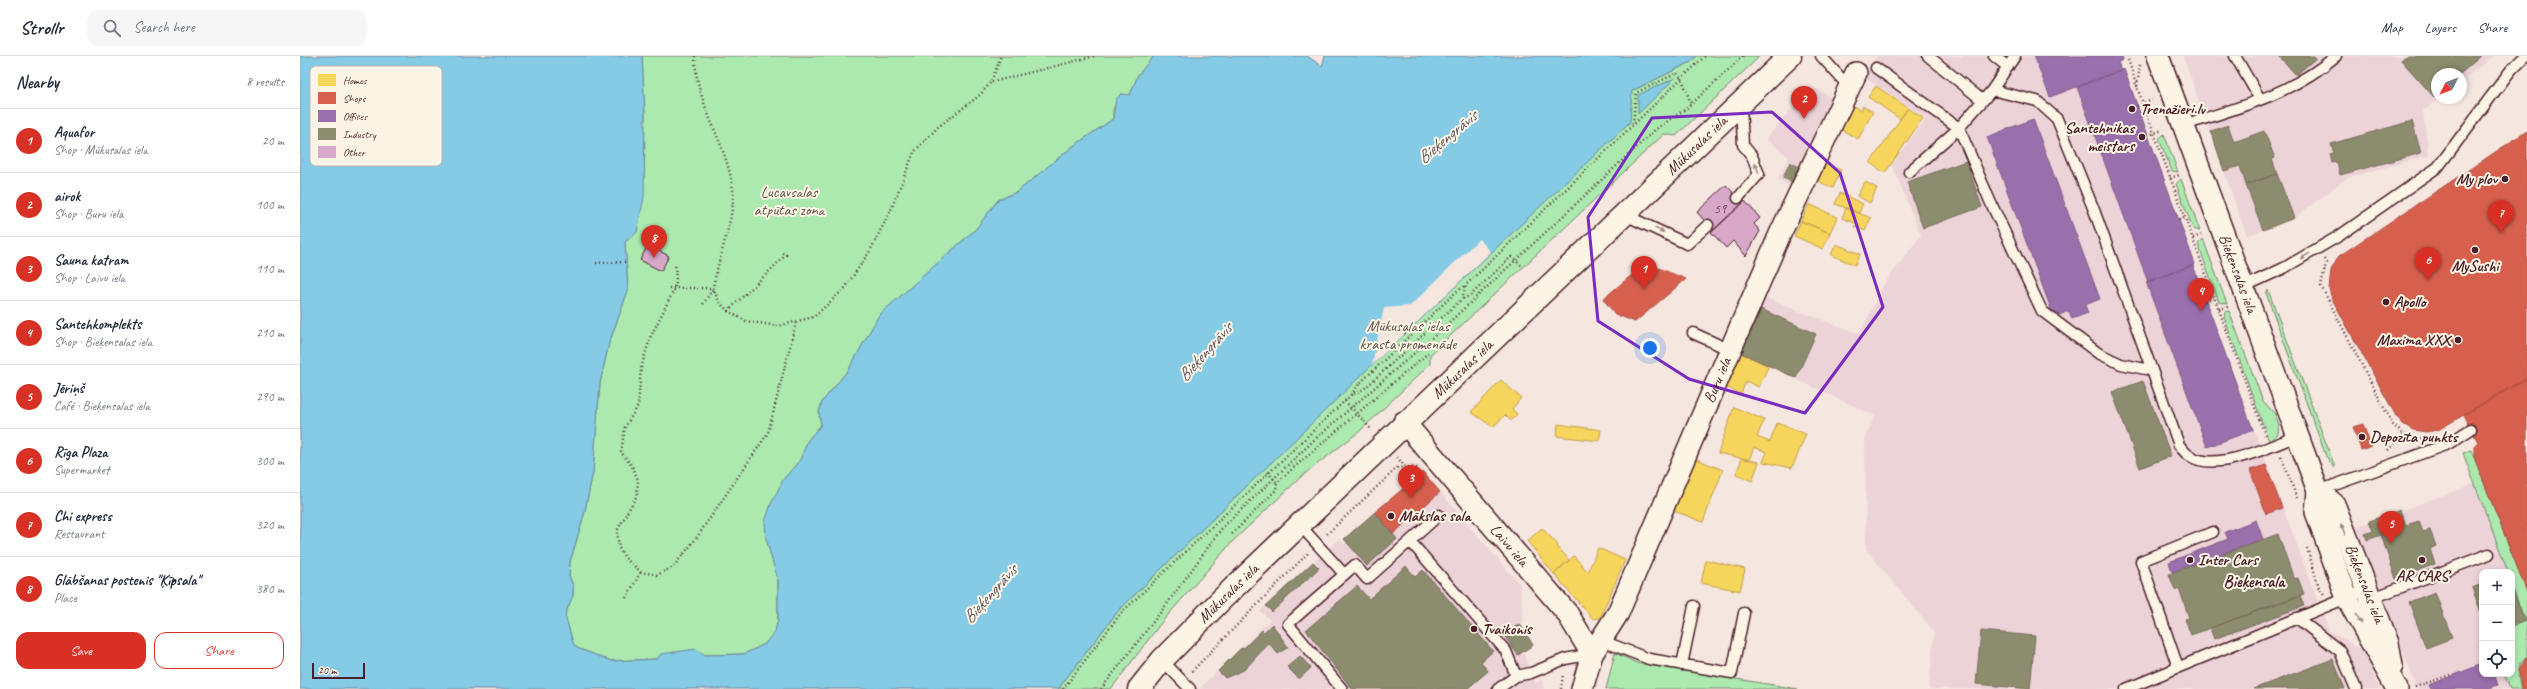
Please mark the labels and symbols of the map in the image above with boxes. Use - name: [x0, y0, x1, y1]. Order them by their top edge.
- legend: [310, 66, 442, 166]
- north arrow: [2431, 68, 2467, 104]
- text: Homes: [343, 73, 368, 87]
- pin: 2: [1791, 86, 1817, 119]
- text: Shops: [343, 91, 367, 105]
- place label: Trenažieri.lv: [2140, 99, 2206, 119]
- water label: Bieķengrāvis: [1413, 104, 1484, 168]
- marker: Trenažieri.lv: [2127, 104, 2137, 114]
- text: Offices: [343, 109, 368, 123]
- street label: Mūkusalas iela: [1662, 110, 1732, 179]
- place label: Santehnikas meistars: [2065, 118, 2136, 156]
- text: Industry: [343, 127, 377, 141]
- marker: Santehnikas meistars: [2137, 132, 2147, 142]
- text: Other: [343, 145, 366, 159]
- one-way arrow: [1754, 161, 1760, 173]
- place label: My plov: [2456, 169, 2499, 189]
- marker: My plov: [2500, 174, 2510, 184]
- park label: Lucavsalas atpūtas zona: [754, 182, 826, 220]
- house number: 59: [1714, 200, 1728, 217]
- pin: 7: [2488, 200, 2514, 233]
- pin: 8: [641, 225, 667, 258]
- one-way arrow: [1653, 227, 1665, 233]
- street label: Bieķensalas iela: [2214, 231, 2262, 317]
- marker: MySushi: [2470, 245, 2480, 255]
- pin: 6: [2415, 247, 2441, 280]
- one-way arrow: [2299, 252, 2311, 259]
- pin: 1: [1631, 256, 1657, 289]
- place label: MySushi: [2452, 256, 2500, 276]
- pin: 4: [2188, 278, 2214, 311]
- place label: Apollo: [2394, 292, 2428, 312]
- marker: Apollo: [2381, 297, 2391, 307]
- water label: Bieķengrāvis: [1173, 316, 1239, 386]
- park label: Mūkusalas ielas krasta promenāde: [1360, 316, 1458, 354]
- place label: Maxima XXX: [2377, 330, 2453, 350]
- street label: Mūkusalas iela: [1427, 334, 1498, 403]
- marker: Maxima XXX: [2453, 335, 2463, 345]
- your location: [1640, 338, 1660, 358]
- street label: Buru iela: [1699, 353, 1737, 406]
- place label: Depozīta punkts: [2370, 427, 2459, 447]
- marker: Depozīta punkts: [2357, 432, 2367, 442]
- pin: 3: [1398, 465, 1424, 498]
- place label: Mākslas sala: [1399, 506, 1472, 526]
- marker: Mākslas sala: [1386, 511, 1396, 521]
- pin: 5: [2378, 511, 2404, 544]
- street label: Laivu iela: [1486, 520, 1534, 572]
- one-way arrow: [2340, 522, 2346, 534]
- street label: Bieķensalas iela: [2341, 541, 2390, 627]
- place label: Inter Cars: [2198, 550, 2260, 570]
- marker: Inter Cars: [2185, 555, 2195, 565]
- marker: AR CARS: [2417, 555, 2427, 565]
- water label: Bieķengrāvis: [958, 558, 1024, 628]
- street label: Mūkusalas iela: [1194, 558, 1264, 628]
- place label: AR CARS: [2396, 566, 2452, 586]
- district label: Bieķensala: [2224, 571, 2286, 592]
- one-way arrow: [2356, 613, 2363, 625]
- place label: Tvaikonis: [1482, 619, 1533, 639]
- marker: Tvaikonis: [1469, 624, 1479, 634]
- scale bar: [312, 661, 365, 680]

